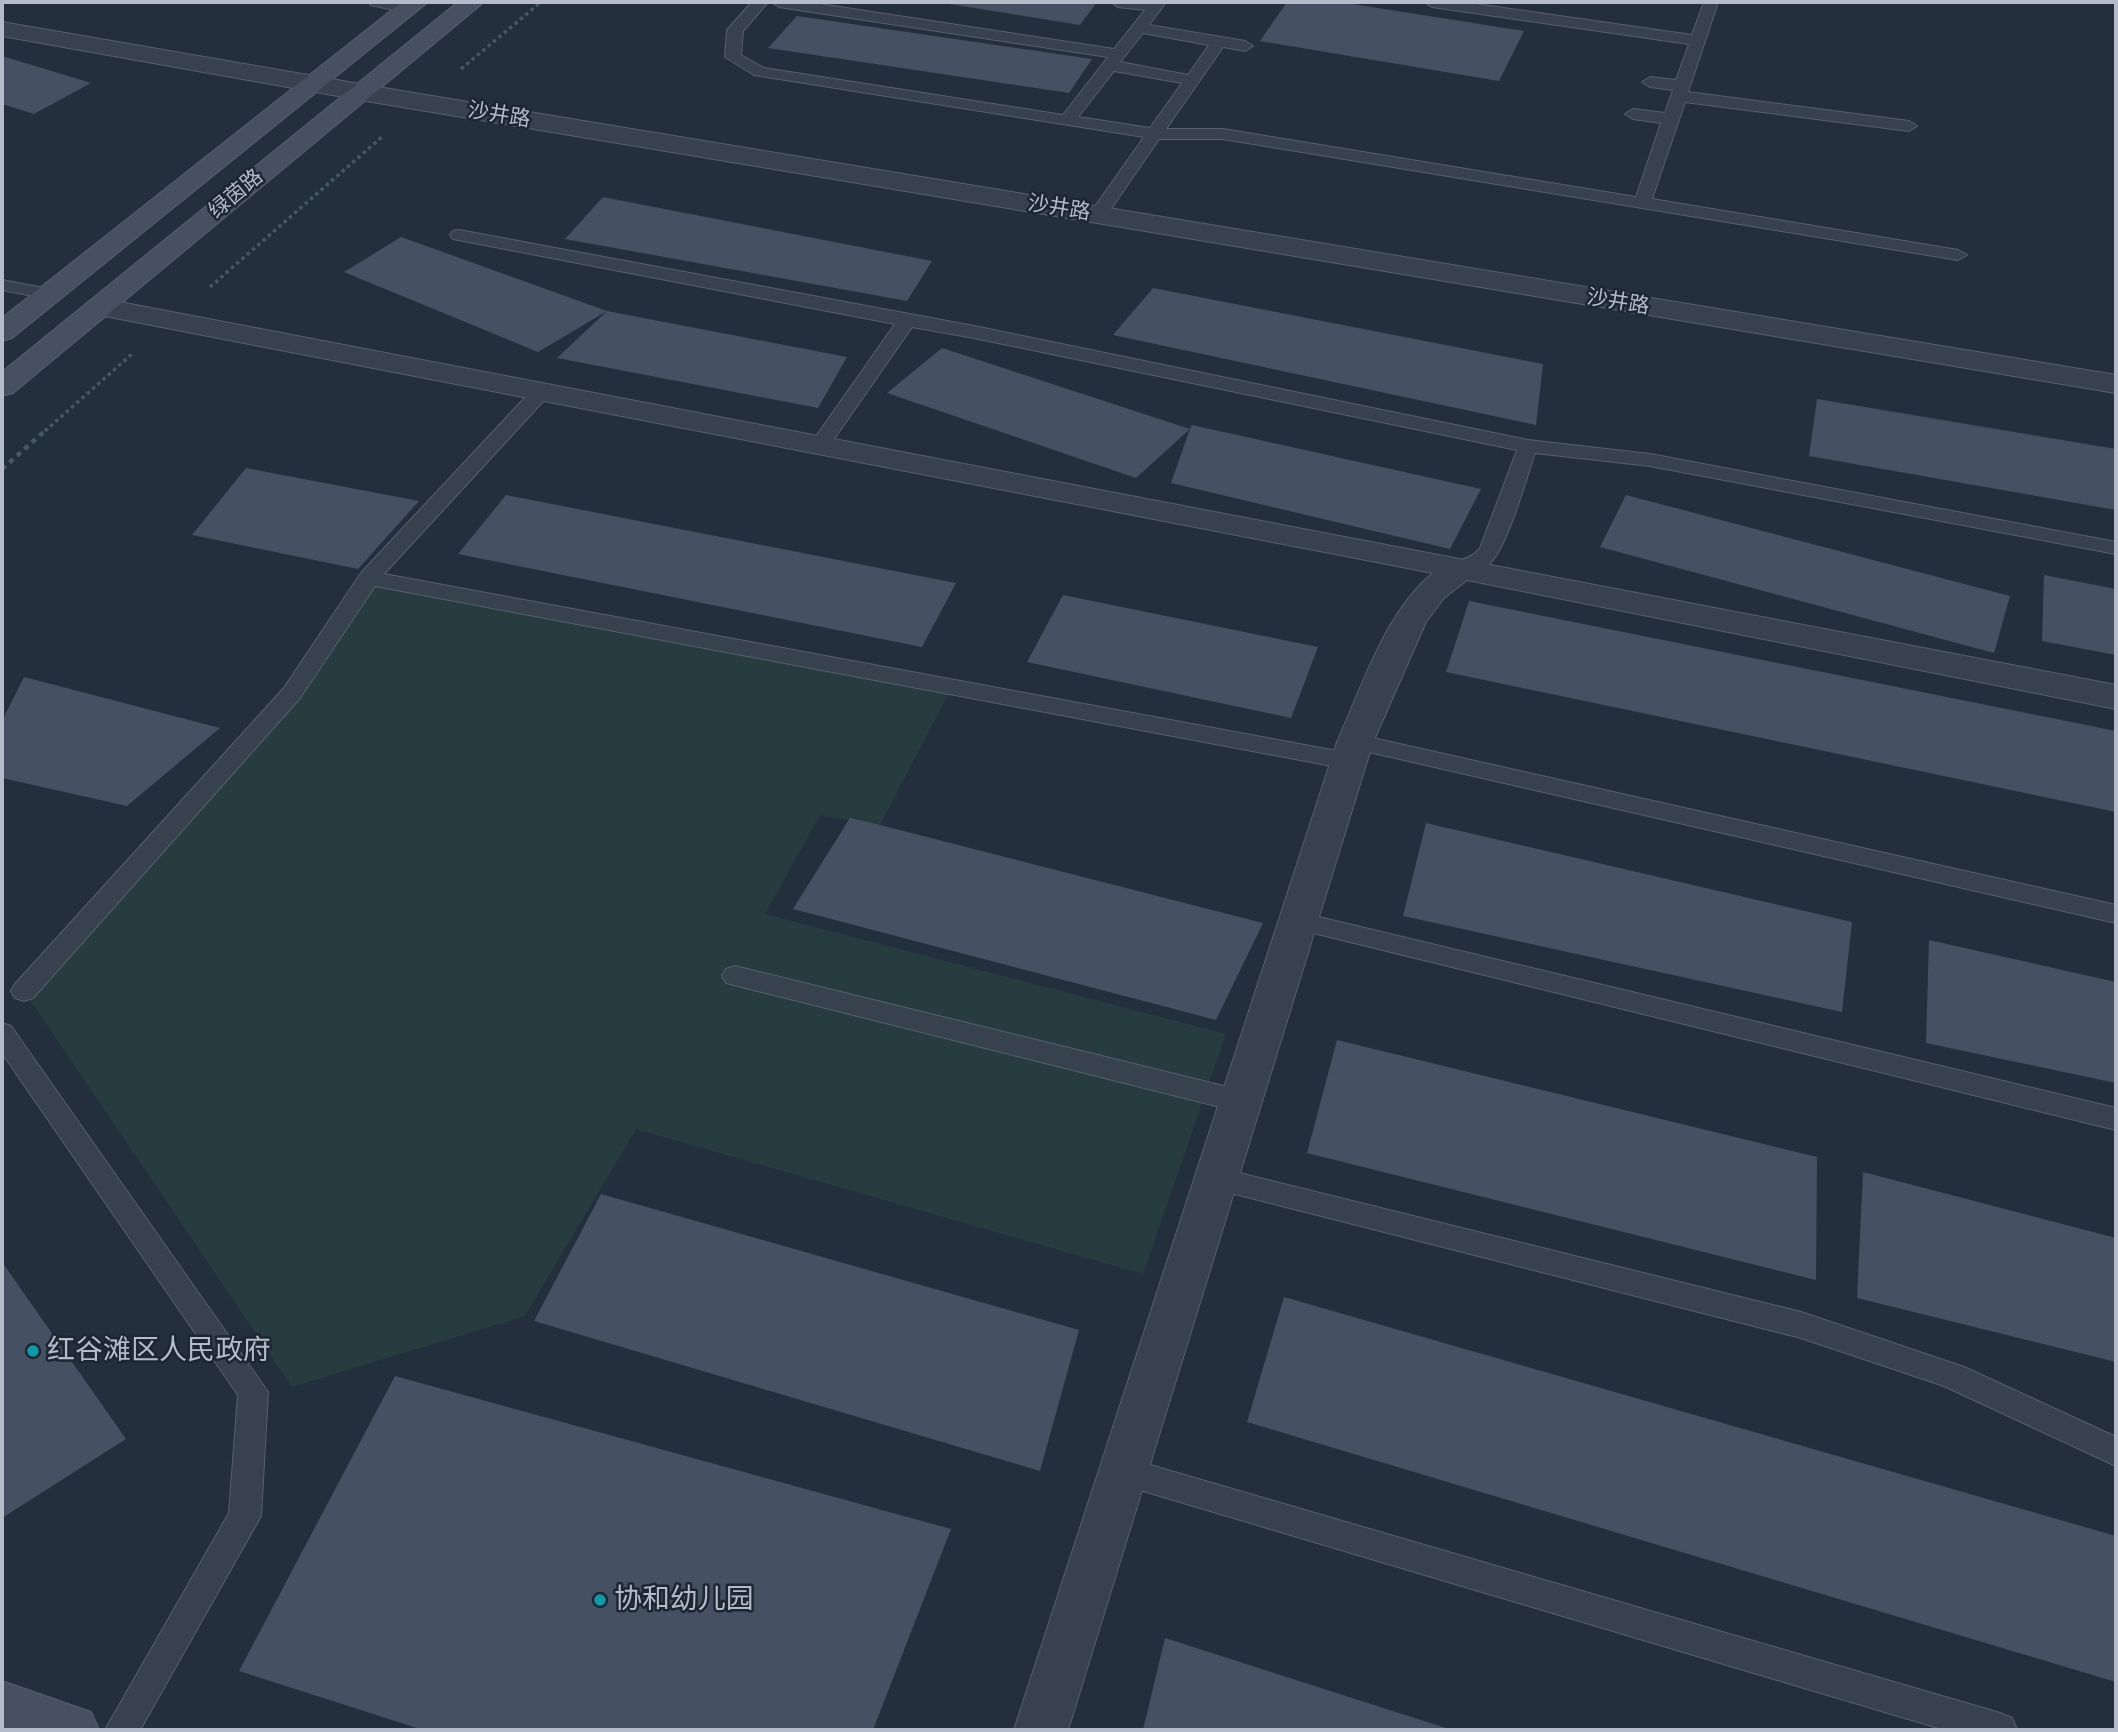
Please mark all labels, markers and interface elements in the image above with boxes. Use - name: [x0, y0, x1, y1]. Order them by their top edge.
- street label: 沙井路: [466, 98, 532, 132]
- street label: 绿茵路: [204, 164, 268, 224]
- street label: 沙井路: [1026, 191, 1092, 225]
- street label: 沙井路: [1585, 285, 1651, 319]
- place label: 红谷滩区人民政府: [47, 1334, 271, 1368]
- marker: 红谷滩区人民政府: [25, 1343, 41, 1359]
- place label: 协和幼儿园: [614, 1583, 754, 1617]
- marker: 协和幼儿园: [592, 1592, 608, 1608]

